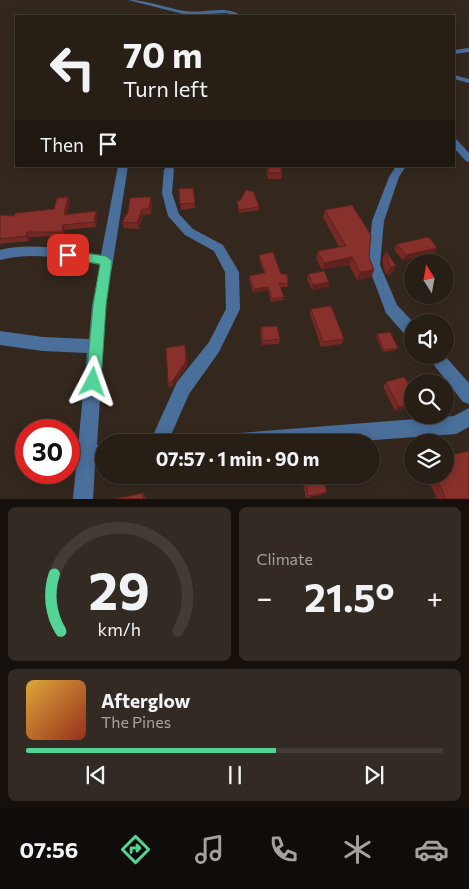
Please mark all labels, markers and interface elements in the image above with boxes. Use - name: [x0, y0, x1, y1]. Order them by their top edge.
- text: 70 m: [123, 32, 203, 75]
- icon: left: [40, 35, 105, 100]
- text: Turn left: [123, 75, 208, 102]
- icon: arrive: [94, 130, 122, 158]
- text: Then: [40, 133, 84, 156]
- pin: [47, 234, 89, 276]
- icon: arrive: [54, 241, 82, 269]
- north arrow: [404, 254, 454, 304]
- map controls: [404, 254, 454, 484]
- button: sound: [404, 314, 454, 364]
- position arrow: [66, 355, 118, 407]
- button: search: [404, 374, 454, 424]
- speed limit sign: 30: [15, 419, 80, 484]
- button: layers: [404, 434, 454, 484]
- text: 07:57 · 1 min · 90 m: [156, 447, 319, 470]
- text: Climate: [257, 549, 313, 568]
- text: 29: [89, 557, 150, 621]
- text: 21.5°: [304, 573, 395, 620]
- text: −: [257, 580, 272, 614]
- text: +: [427, 580, 443, 614]
- text: km/h: [98, 618, 141, 640]
- text: Afterglow: [101, 689, 190, 712]
- text: The Pines: [101, 712, 171, 731]
- icon: previous: [82, 761, 110, 789]
- icon: pause: [221, 761, 249, 789]
- icon: next: [360, 761, 388, 789]
- icon: directions: [118, 832, 153, 867]
- icon: music: [192, 832, 227, 867]
- icon: phone: [266, 832, 301, 867]
- icon: climate: [340, 832, 375, 867]
- icon: car: [414, 832, 449, 867]
- text: 07:56: [20, 836, 78, 863]

